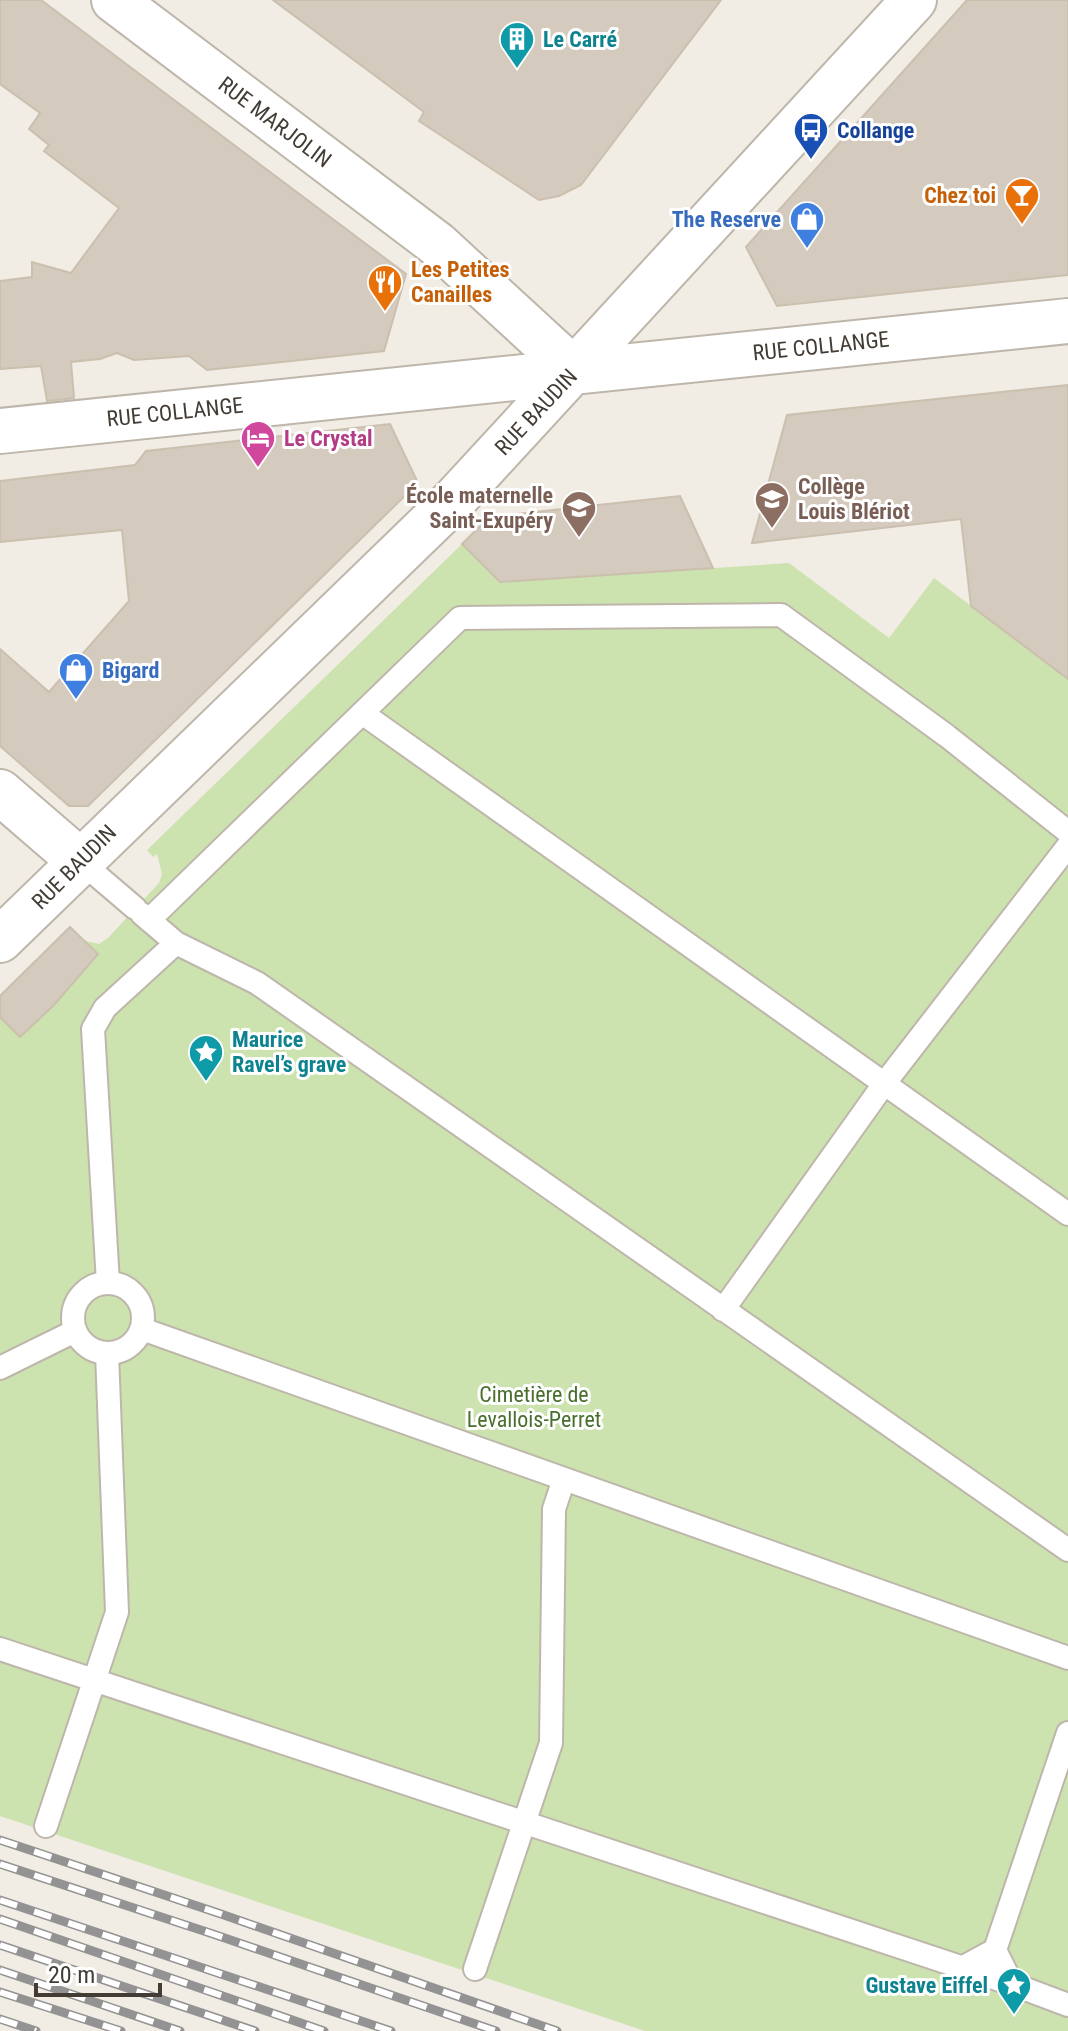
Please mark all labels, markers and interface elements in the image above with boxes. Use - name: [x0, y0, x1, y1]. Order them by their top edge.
- building icon: Le Carré: [498, 20, 536, 70]
- place label: Le Carré: [543, 27, 617, 52]
- street label: RUE MARJOLIN: [214, 71, 336, 173]
- bus stop icon: Collange: [792, 111, 830, 161]
- place label: Collange: [837, 118, 914, 143]
- bar icon: Chez toi: [1003, 176, 1041, 226]
- place label: Chez toi: [924, 183, 996, 208]
- shop icon: The Reserve: [788, 200, 826, 250]
- place label: The Reserve: [672, 207, 781, 232]
- place label: Les Petites Canailles: [411, 257, 510, 307]
- restaurant icon: Les Petites Canailles: [366, 263, 404, 313]
- street label: RUE COLLANGE: [752, 326, 891, 366]
- street label: RUE BAUDIN: [490, 364, 582, 460]
- street label: RUE COLLANGE: [106, 392, 245, 432]
- hotel icon: Le Crystal: [239, 419, 277, 469]
- place label: Le Crystal: [284, 426, 373, 451]
- place label: Collège Louis Blériot: [798, 474, 910, 524]
- school or university icon: Collège Louis Blériot: [753, 480, 791, 530]
- place label: École maternelle Saint-Exupéry: [406, 483, 553, 533]
- school or university icon: École maternelle Saint-Exupéry: [560, 489, 598, 539]
- shop icon: Bigard: [57, 651, 95, 701]
- place label: Bigard: [102, 658, 159, 683]
- street label: RUE BAUDIN: [27, 820, 121, 914]
- place label: Maurice Ravel’s grave: [232, 1027, 346, 1077]
- place icon: Maurice Ravel’s grave: [187, 1033, 225, 1083]
- park label: Cimetière de Levallois-Perret: [467, 1382, 601, 1432]
- scale bar: [36, 1947, 160, 1997]
- text: 20 m: [48, 1961, 95, 1989]
- place icon: Gustave Eiffel: [995, 1966, 1033, 2016]
- place label: Gustave Eiffel: [865, 1973, 988, 1998]

